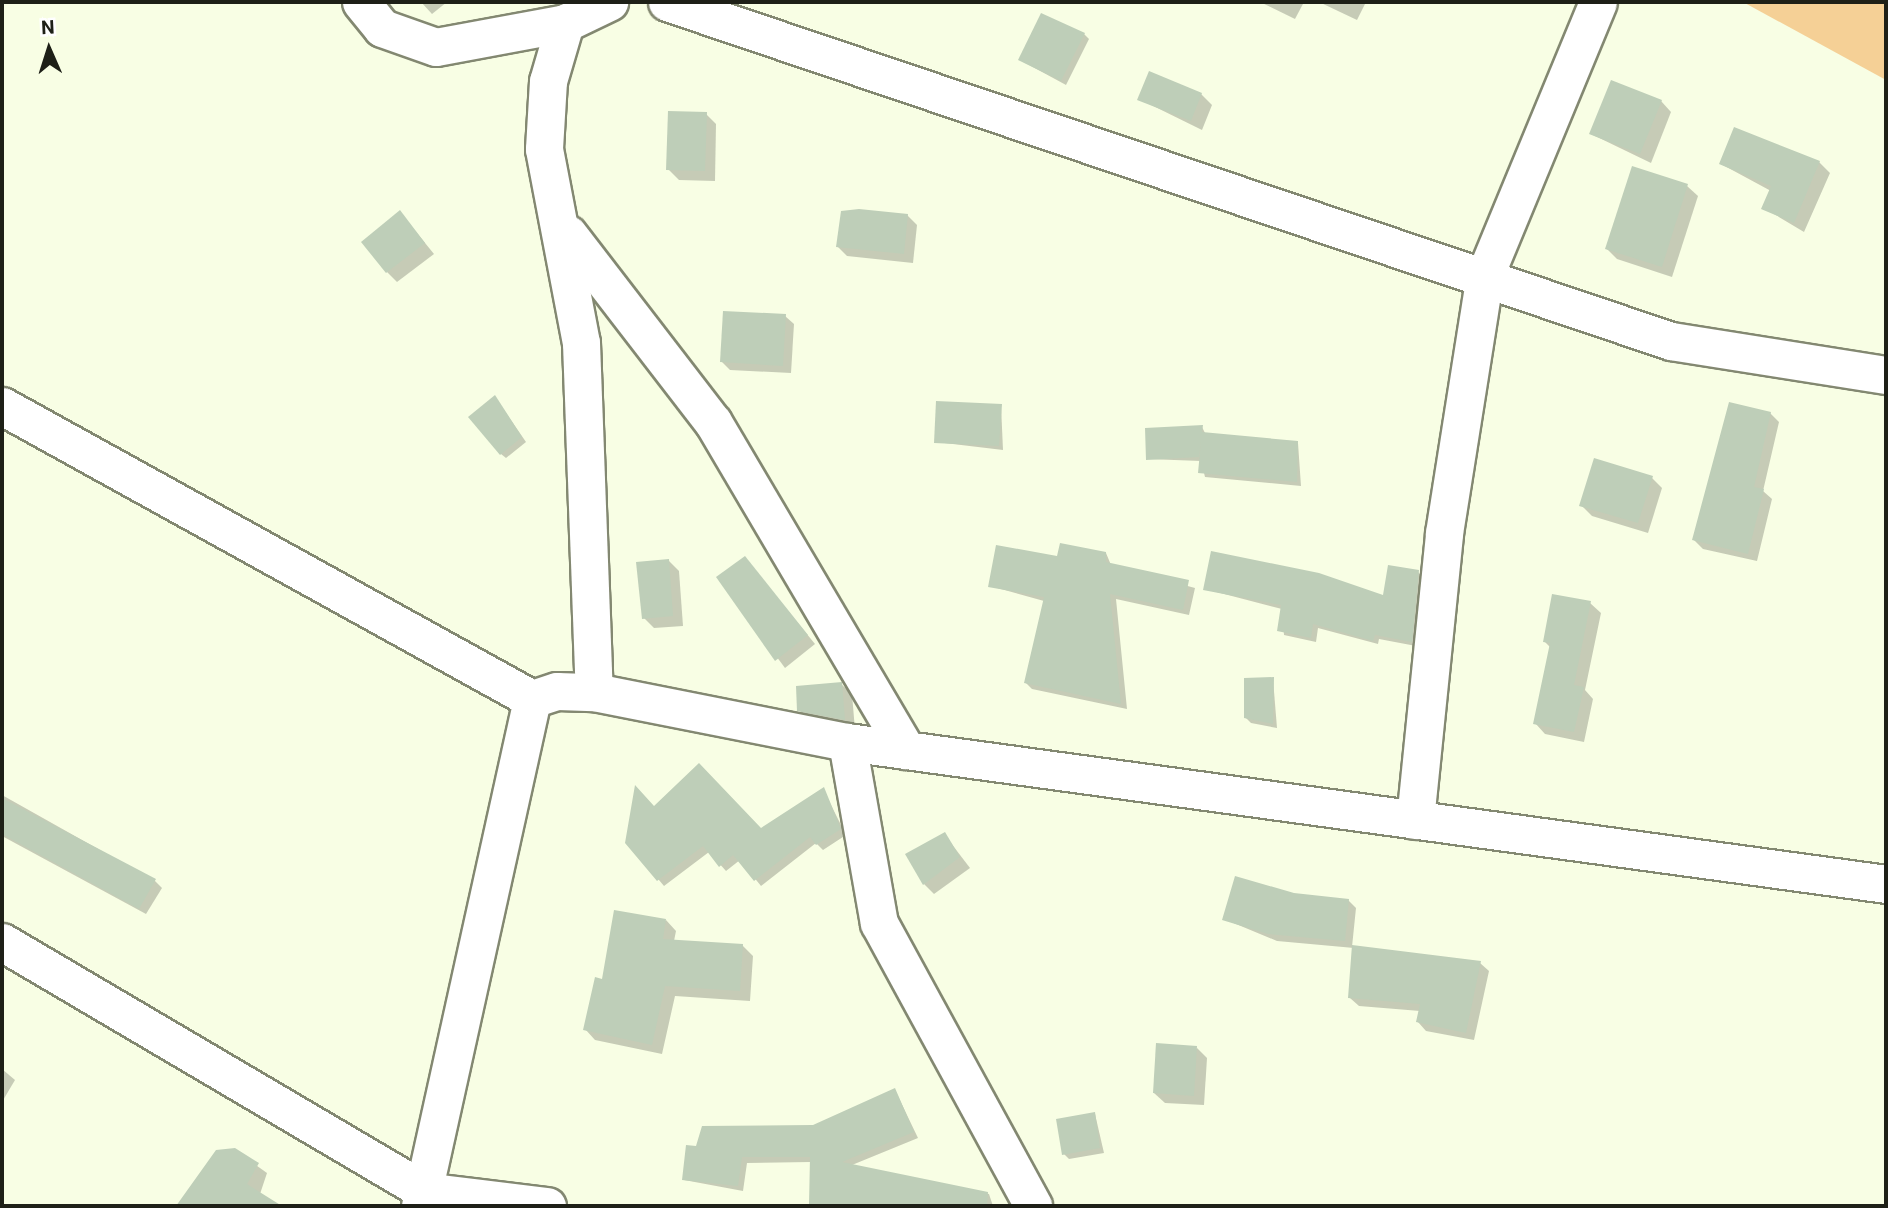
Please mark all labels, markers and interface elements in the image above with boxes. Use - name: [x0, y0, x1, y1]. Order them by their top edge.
- north arrow: [14, 14, 84, 84]
- text: N: [41, 16, 55, 39]

